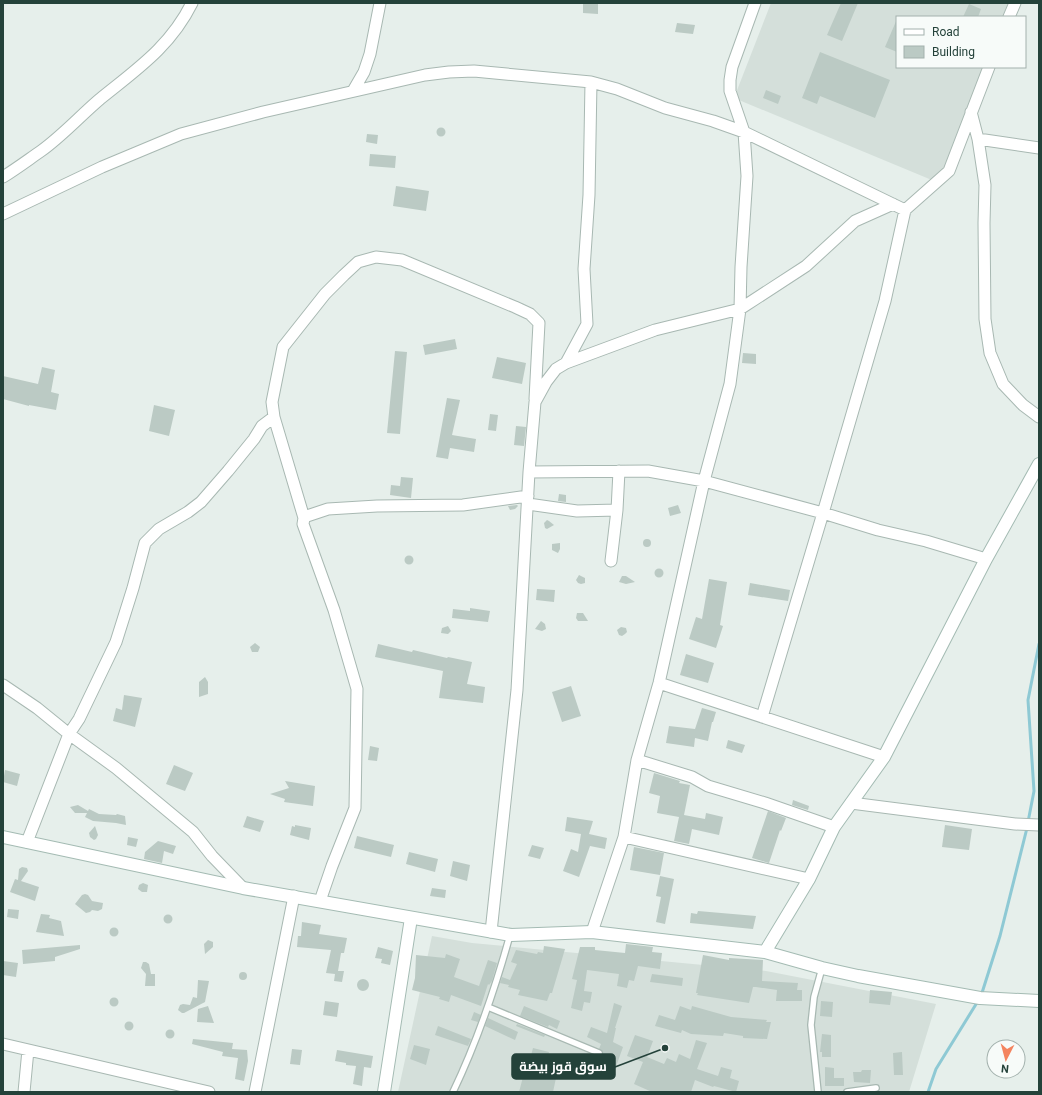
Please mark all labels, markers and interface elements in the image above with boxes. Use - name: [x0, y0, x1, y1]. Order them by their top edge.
- legend: [896, 16, 1026, 68]
- text: Road: [932, 25, 960, 39]
- text: Building: [932, 45, 975, 59]
- north arrow: [986, 1039, 1026, 1079]
- callout: سوق قوز بيضة: [512, 1054, 615, 1079]
- text: سوق قوز بيضة: [519, 1059, 607, 1075]
- text: N: [1000, 1062, 1010, 1075]

